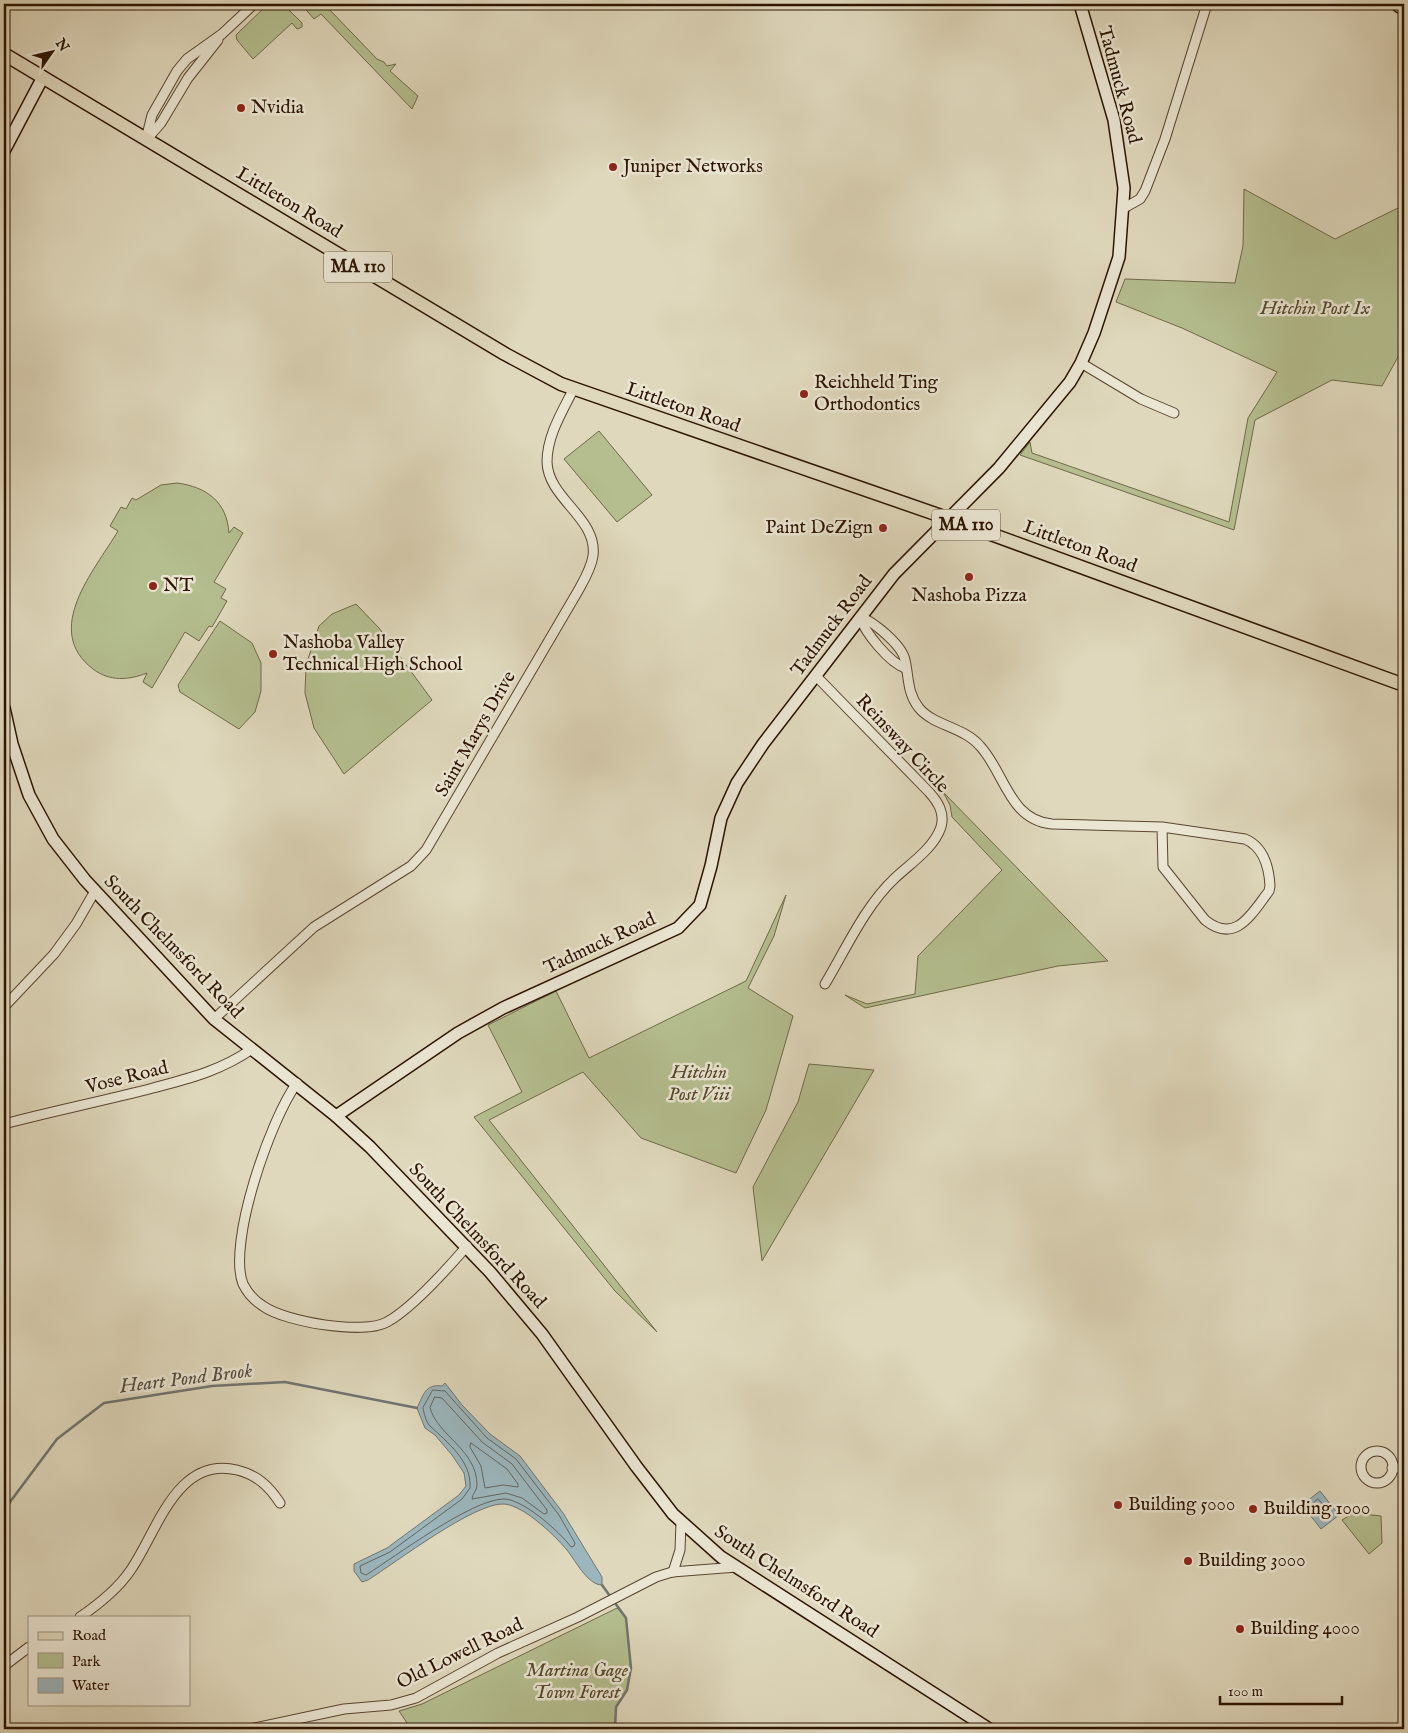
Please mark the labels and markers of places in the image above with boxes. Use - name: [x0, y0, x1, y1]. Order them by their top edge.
- place label: Nvidia: [251, 96, 305, 120]
- marker: Nvidia: [235, 102, 247, 114]
- place label: Juniper Networks: [621, 155, 763, 179]
- marker: Juniper Networks: [607, 161, 619, 173]
- place label: Reichheld Ting Orthodontics: [814, 371, 939, 417]
- marker: Reichheld Ting Orthodontics: [798, 388, 810, 400]
- place label: Paint DeZign: [765, 516, 873, 540]
- marker: Paint DeZign: [877, 522, 889, 534]
- marker: Nashoba Pizza: [963, 571, 975, 583]
- place label: NT: [163, 574, 193, 598]
- marker: NT: [147, 580, 159, 592]
- place label: Nashoba Pizza: [911, 584, 1028, 608]
- place label: Nashoba Valley Technical High School: [283, 631, 463, 677]
- marker: Nashoba Valley Technical High School: [267, 648, 279, 660]
- place label: Building 5000: [1128, 1493, 1235, 1517]
- place label: Building 1000: [1263, 1497, 1370, 1521]
- marker: Building 5000: [1112, 1499, 1124, 1511]
- marker: Building 1000: [1247, 1503, 1259, 1515]
- place label: Building 3000: [1198, 1549, 1306, 1573]
- marker: Building 3000: [1182, 1555, 1194, 1567]
- place label: Building 4000: [1250, 1617, 1360, 1641]
- marker: Building 4000: [1234, 1623, 1246, 1635]

